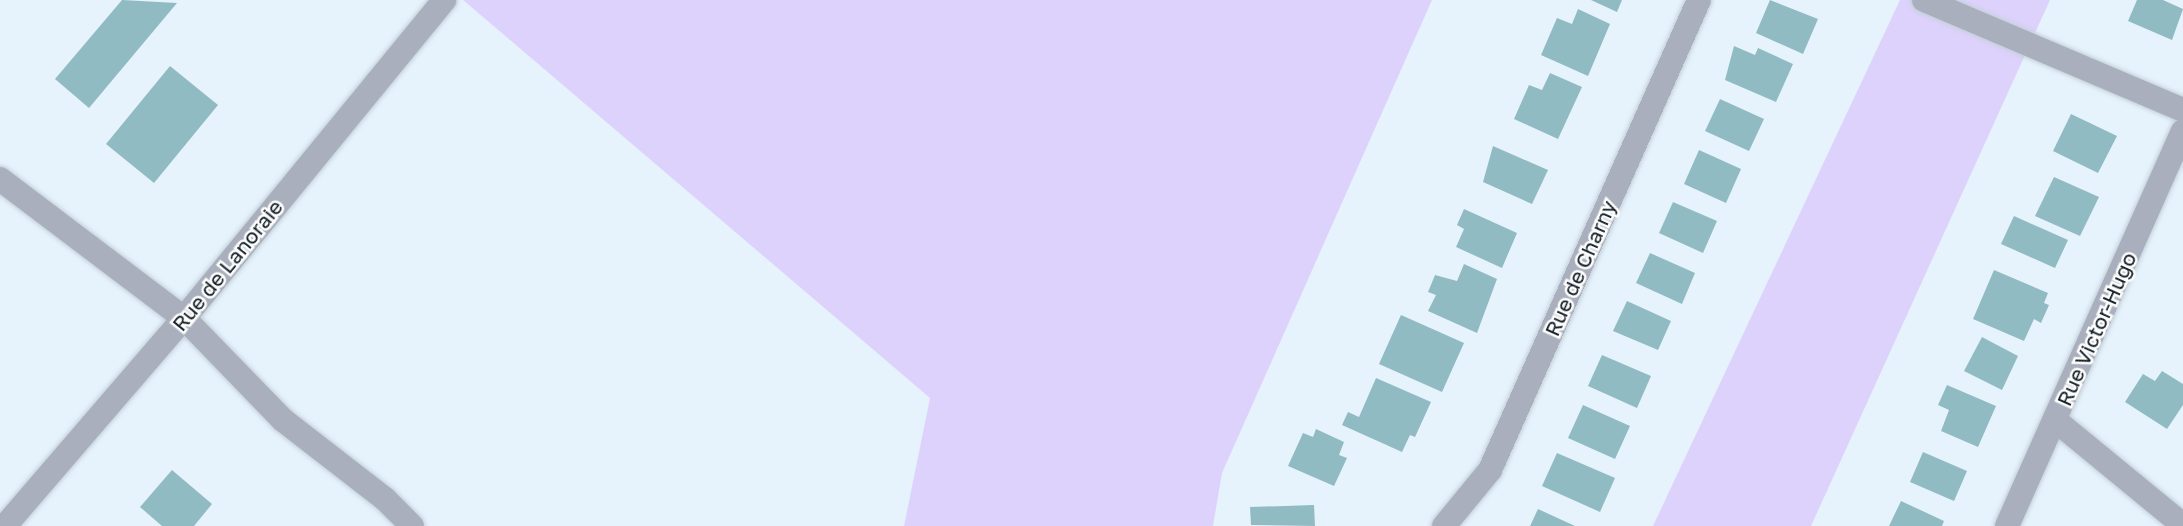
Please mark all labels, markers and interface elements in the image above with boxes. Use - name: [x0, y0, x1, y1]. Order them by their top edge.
- street label: Rue de Lanoraie: [166, 194, 288, 336]
- street label: Rue de Charny: [1539, 196, 1621, 340]
- street label: Rue Victor-Hugo: [2051, 248, 2141, 410]

